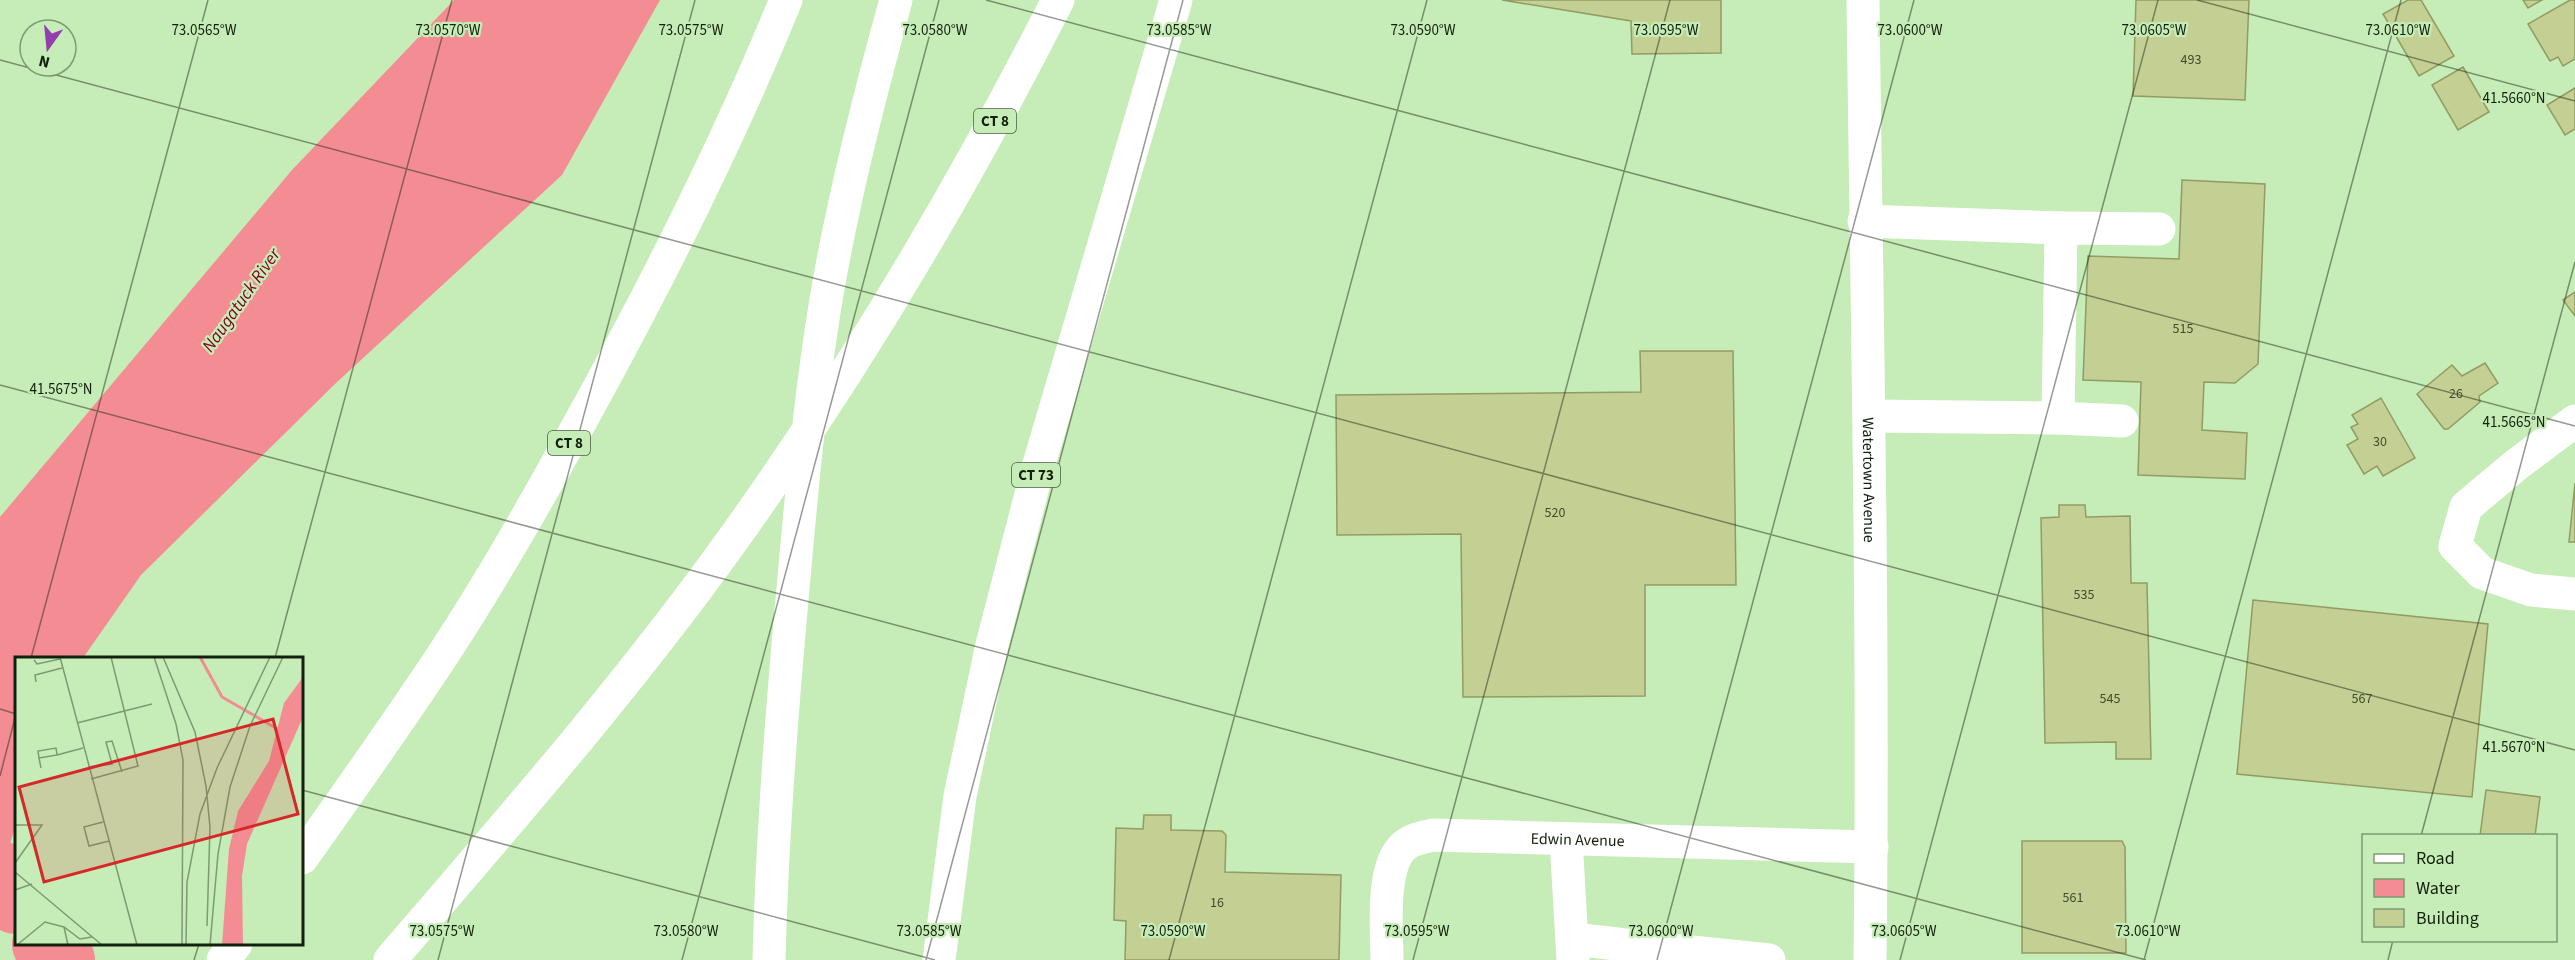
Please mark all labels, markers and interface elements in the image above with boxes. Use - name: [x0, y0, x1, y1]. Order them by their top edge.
- north arrow: [18, 18, 78, 78]
- text: 73.0565°W: [171, 20, 237, 41]
- text: 73.0570°W: [415, 20, 481, 41]
- text: 73.0575°W: [658, 20, 724, 41]
- text: 73.0580°W: [902, 20, 968, 41]
- text: 73.0585°W: [1146, 20, 1212, 41]
- text: 73.0590°W: [1390, 20, 1456, 41]
- text: 73.0595°W: [1633, 20, 1699, 41]
- text: 73.0600°W: [1877, 20, 1943, 41]
- text: 73.0605°W: [2121, 20, 2187, 41]
- text: 73.0610°W: [2365, 20, 2431, 41]
- text: N: [36, 50, 52, 74]
- house number: 493: [2181, 50, 2201, 70]
- text: 41.5660°N: [2482, 88, 2546, 109]
- road number: CT 8: [974, 109, 1016, 133]
- water label: Naugatuck River: [196, 243, 287, 357]
- house number: 515: [2173, 319, 2193, 339]
- text: 41.5675°N: [29, 379, 93, 400]
- house number: 26: [2449, 384, 2463, 404]
- text: 41.5665°N: [2482, 412, 2546, 433]
- street label: Watertown Avenue: [1857, 417, 1880, 543]
- road number: CT 8: [548, 431, 590, 455]
- house number: 30: [2373, 432, 2387, 452]
- road number: CT 73: [1012, 463, 1060, 487]
- house number: 520: [1545, 503, 1565, 523]
- house number: 535: [2074, 585, 2094, 605]
- inset map: [15, 657, 303, 945]
- house number: 545: [2100, 689, 2120, 709]
- house number: 567: [2352, 689, 2372, 709]
- text: 41.5670°N: [2482, 737, 2546, 758]
- street label: Edwin Avenue: [1530, 828, 1625, 852]
- legend: [2362, 834, 2557, 942]
- text: Road: [2416, 846, 2455, 871]
- text: Water: [2416, 876, 2460, 901]
- house number: 561: [2063, 888, 2083, 908]
- house number: 16: [1210, 893, 1224, 913]
- text: Building: [2416, 906, 2479, 931]
- text: 73.0575°W: [409, 921, 475, 942]
- text: 73.0580°W: [653, 921, 719, 942]
- text: 73.0585°W: [896, 921, 962, 942]
- text: 73.0590°W: [1140, 921, 1206, 942]
- text: 73.0595°W: [1384, 921, 1450, 942]
- text: 73.0600°W: [1628, 921, 1694, 942]
- text: 73.0605°W: [1871, 921, 1937, 942]
- text: 73.0610°W: [2115, 921, 2181, 942]

